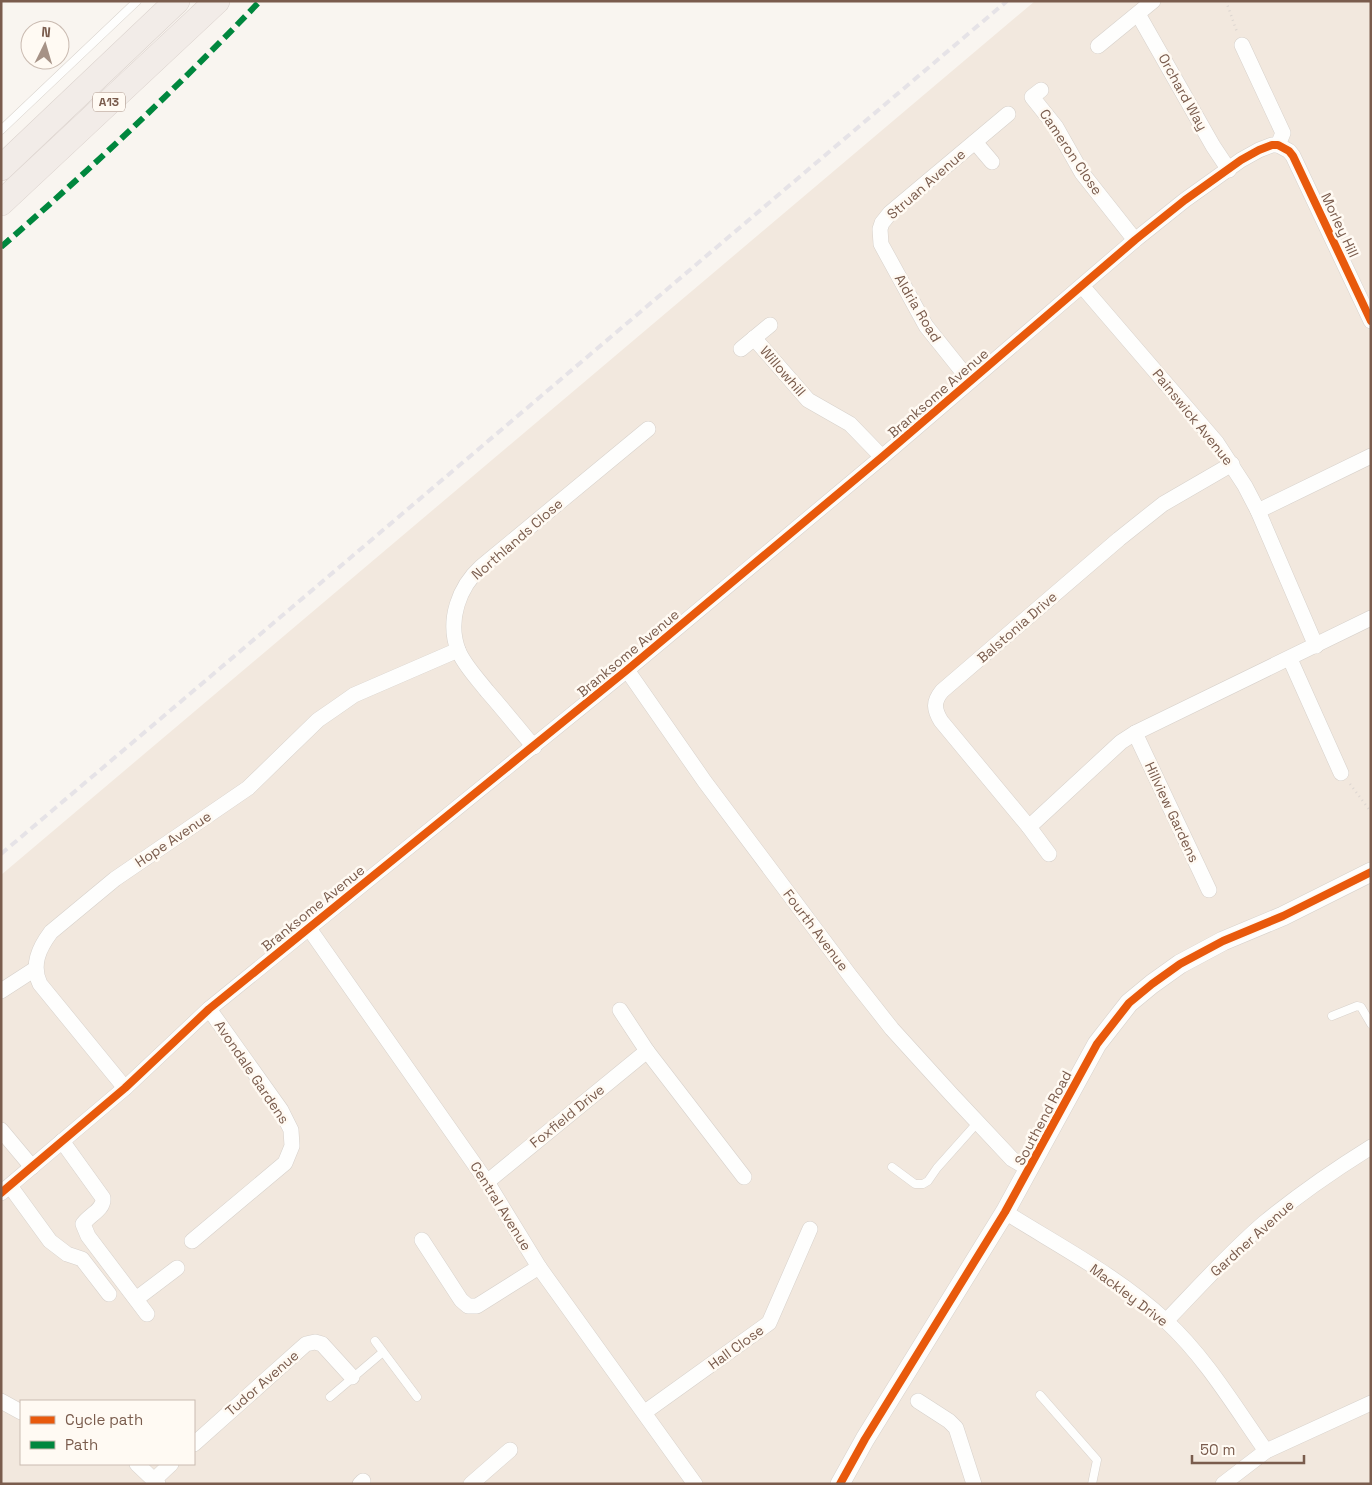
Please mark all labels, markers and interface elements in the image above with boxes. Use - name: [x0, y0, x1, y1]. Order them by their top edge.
- north arrow: [20, 20, 70, 70]
- text: N: [41, 23, 52, 41]
- street label: Orchard Way: [1154, 50, 1212, 134]
- road number: A13: [93, 92, 125, 111]
- street label: Cameron Close: [1036, 106, 1106, 198]
- street label: Struan Avenue: [883, 145, 969, 223]
- street label: Morley Hill: [1317, 190, 1363, 260]
- street label: Aldria Road: [891, 271, 945, 345]
- street label: Willowhill: [756, 342, 810, 400]
- street label: Branksome Avenue: [884, 344, 992, 442]
- street label: Painswick Avenue: [1149, 365, 1237, 469]
- street label: Northlands Close: [468, 494, 566, 584]
- street label: Balstonia Drive: [973, 587, 1061, 667]
- street label: Branksome Avenue: [573, 605, 683, 701]
- street label: Hillview Gardens: [1141, 759, 1203, 865]
- street label: Hope Avenue: [131, 807, 215, 871]
- street label: Branksome Avenue: [258, 861, 368, 955]
- street label: Fourth Avenue: [779, 886, 853, 974]
- street label: Avondale Gardens: [211, 1017, 293, 1127]
- street label: Southend Road: [1010, 1068, 1076, 1168]
- street label: Foxfield Drive: [526, 1080, 608, 1152]
- street label: Central Avenue: [466, 1158, 536, 1254]
- street label: Gardner Avenue: [1206, 1196, 1298, 1280]
- street label: Mackley Drive: [1086, 1260, 1172, 1330]
- street label: Hall Close: [705, 1321, 767, 1373]
- street label: Tudor Avenue: [222, 1346, 302, 1420]
- legend: [20, 1400, 195, 1465]
- text: Cycle path: [65, 1410, 143, 1429]
- scale bar: [1192, 1432, 1304, 1464]
- text: Path: [65, 1435, 98, 1454]
- text: 50 m: [1200, 1440, 1235, 1459]

